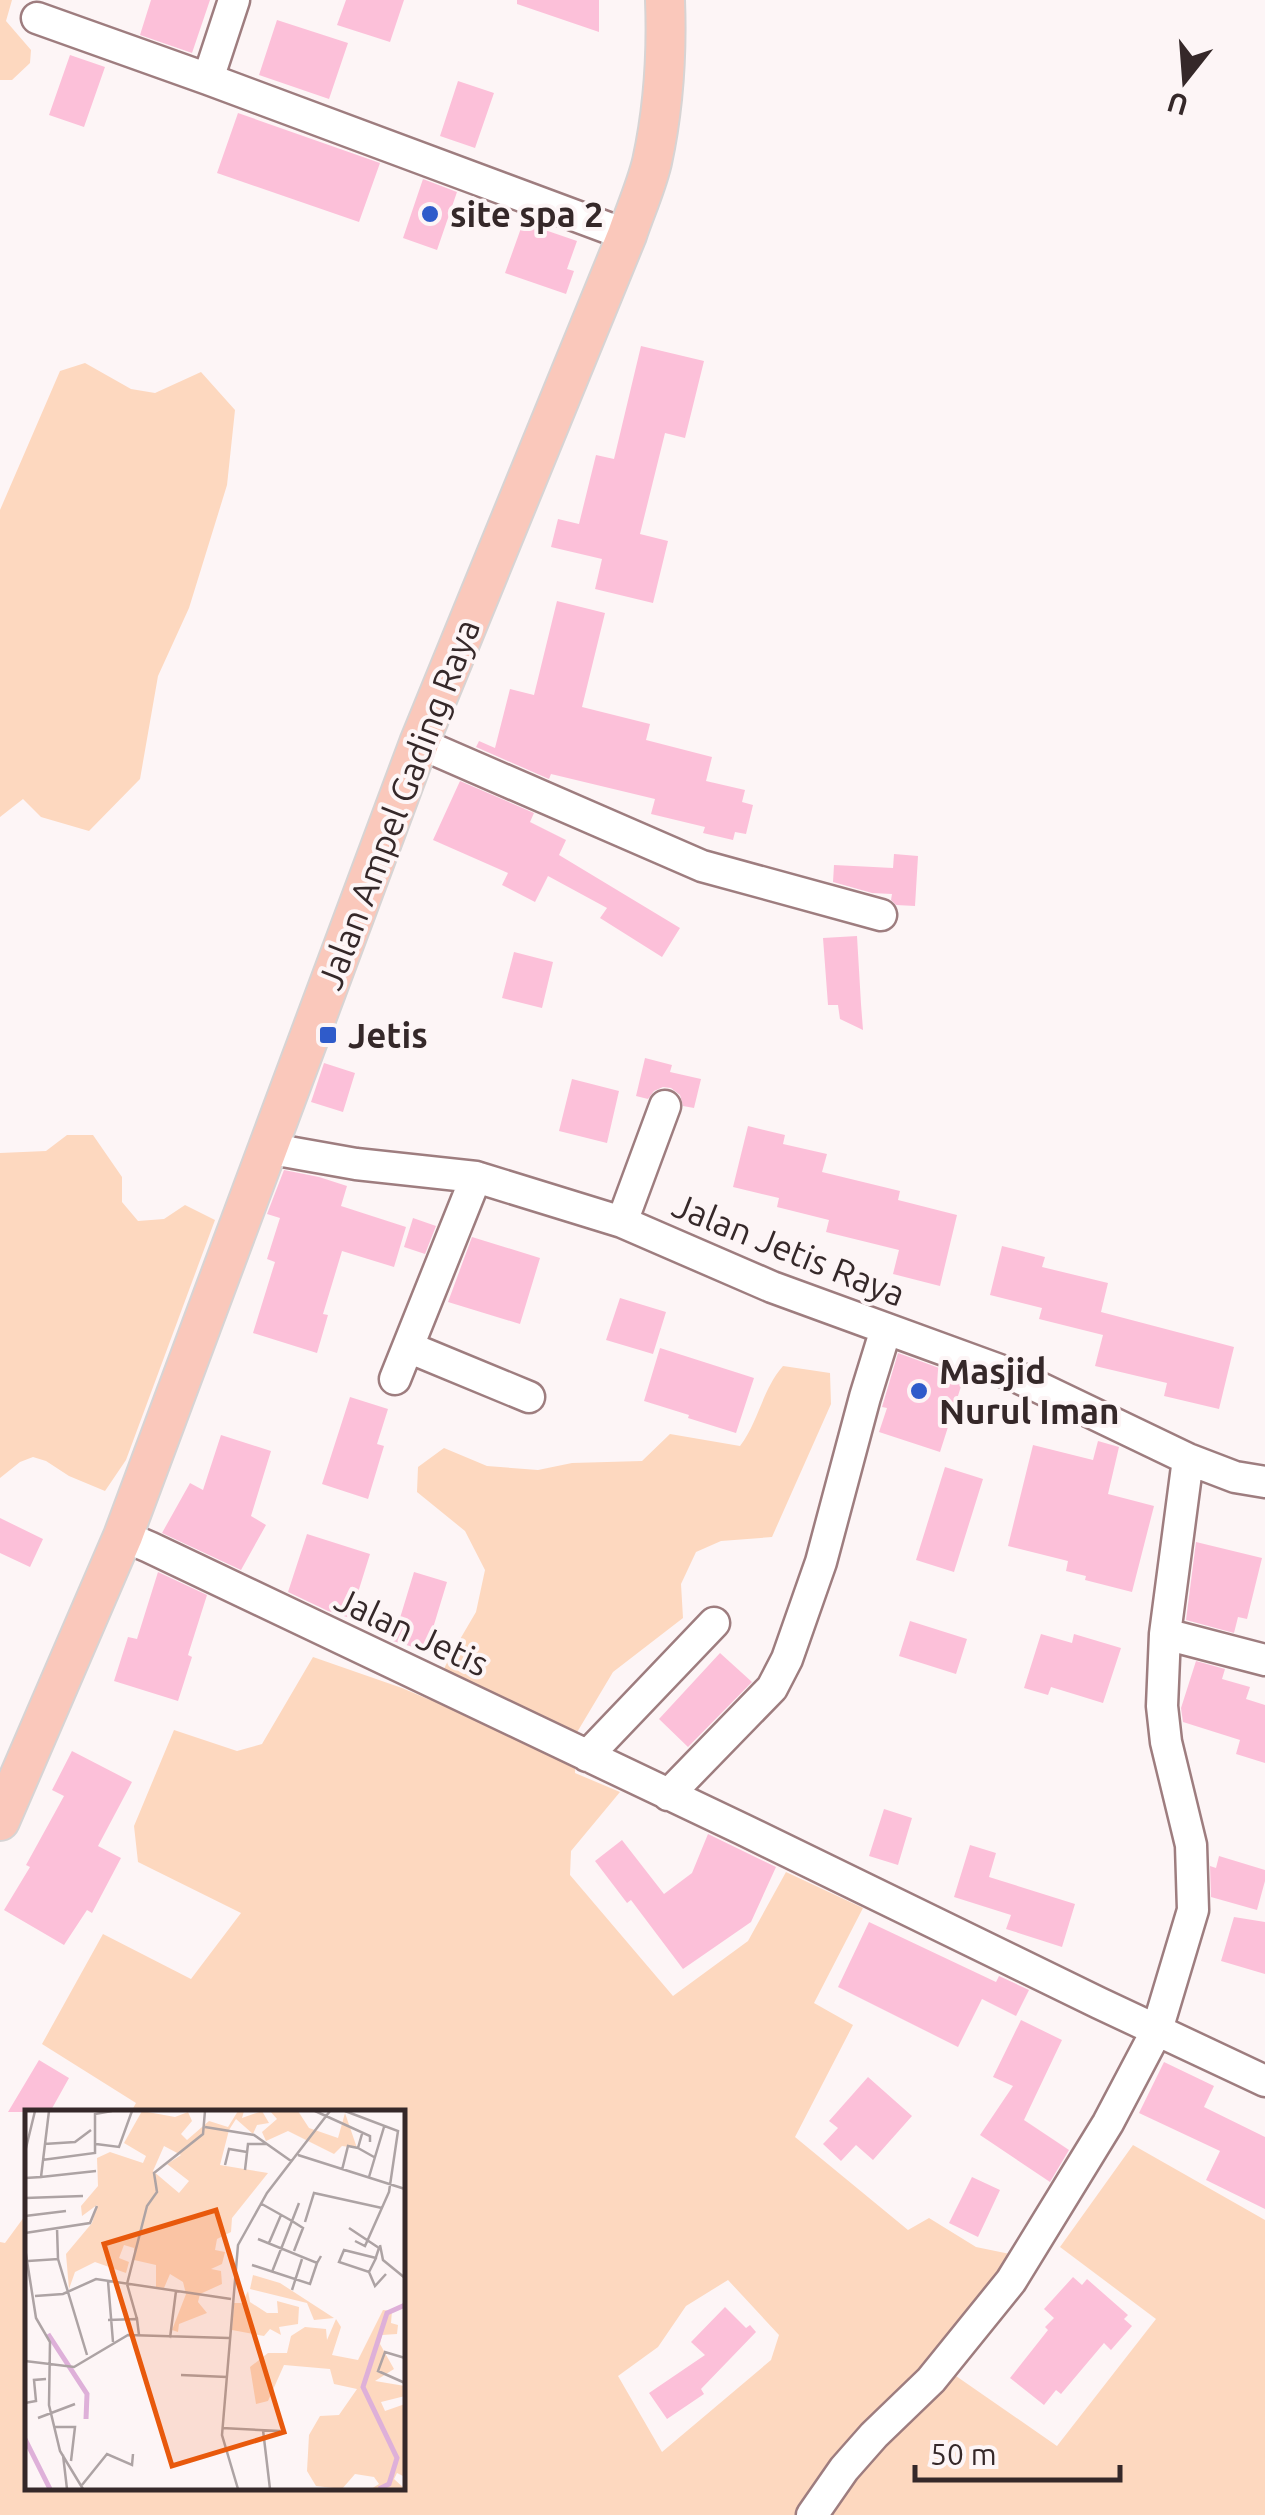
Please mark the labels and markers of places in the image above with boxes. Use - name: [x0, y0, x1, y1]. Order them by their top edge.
- place label: site spa 2: [450, 194, 604, 234]
- marker: site spa 2: [419, 203, 441, 225]
- place label: Jetis: [348, 1015, 428, 1055]
- marker: Jetis: [317, 1024, 339, 1046]
- place label: Masjid Nurul Iman: [939, 1351, 1120, 1431]
- marker: Masjid Nurul Iman: [908, 1380, 930, 1402]

